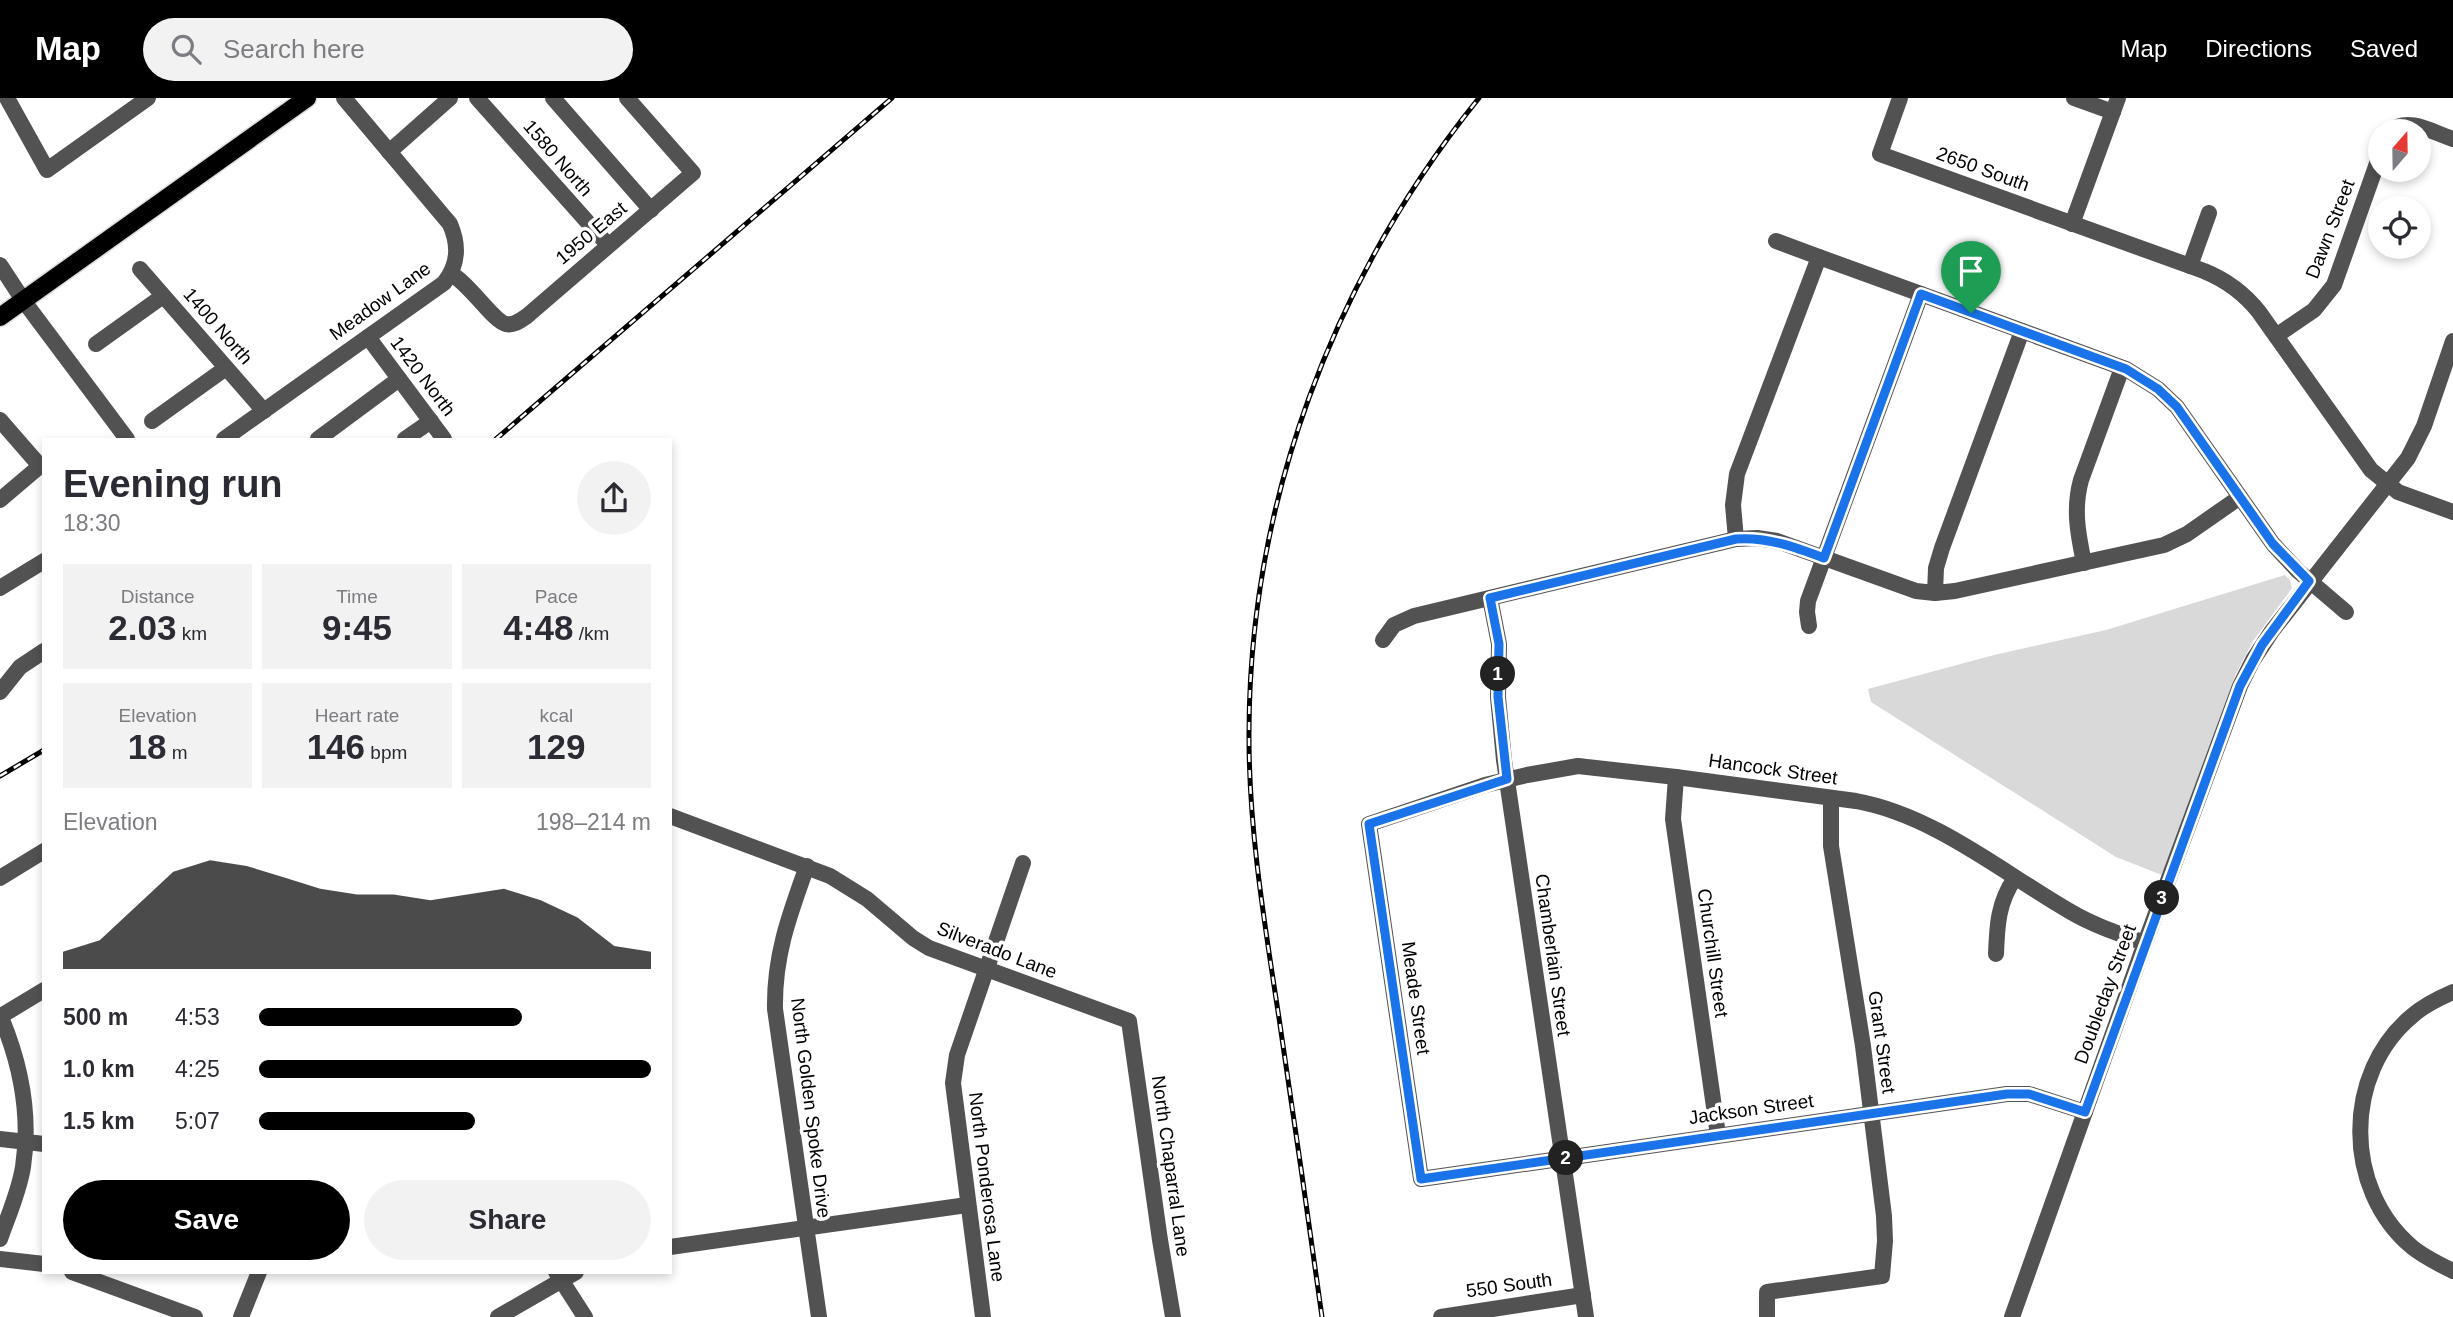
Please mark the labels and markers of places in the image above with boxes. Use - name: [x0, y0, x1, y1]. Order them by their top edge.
- pin: [1941, 241, 2001, 313]
- pin: 1: [1480, 656, 1516, 692]
- pin: 3: [2144, 880, 2180, 916]
- pin: 2: [1548, 1140, 1584, 1176]

